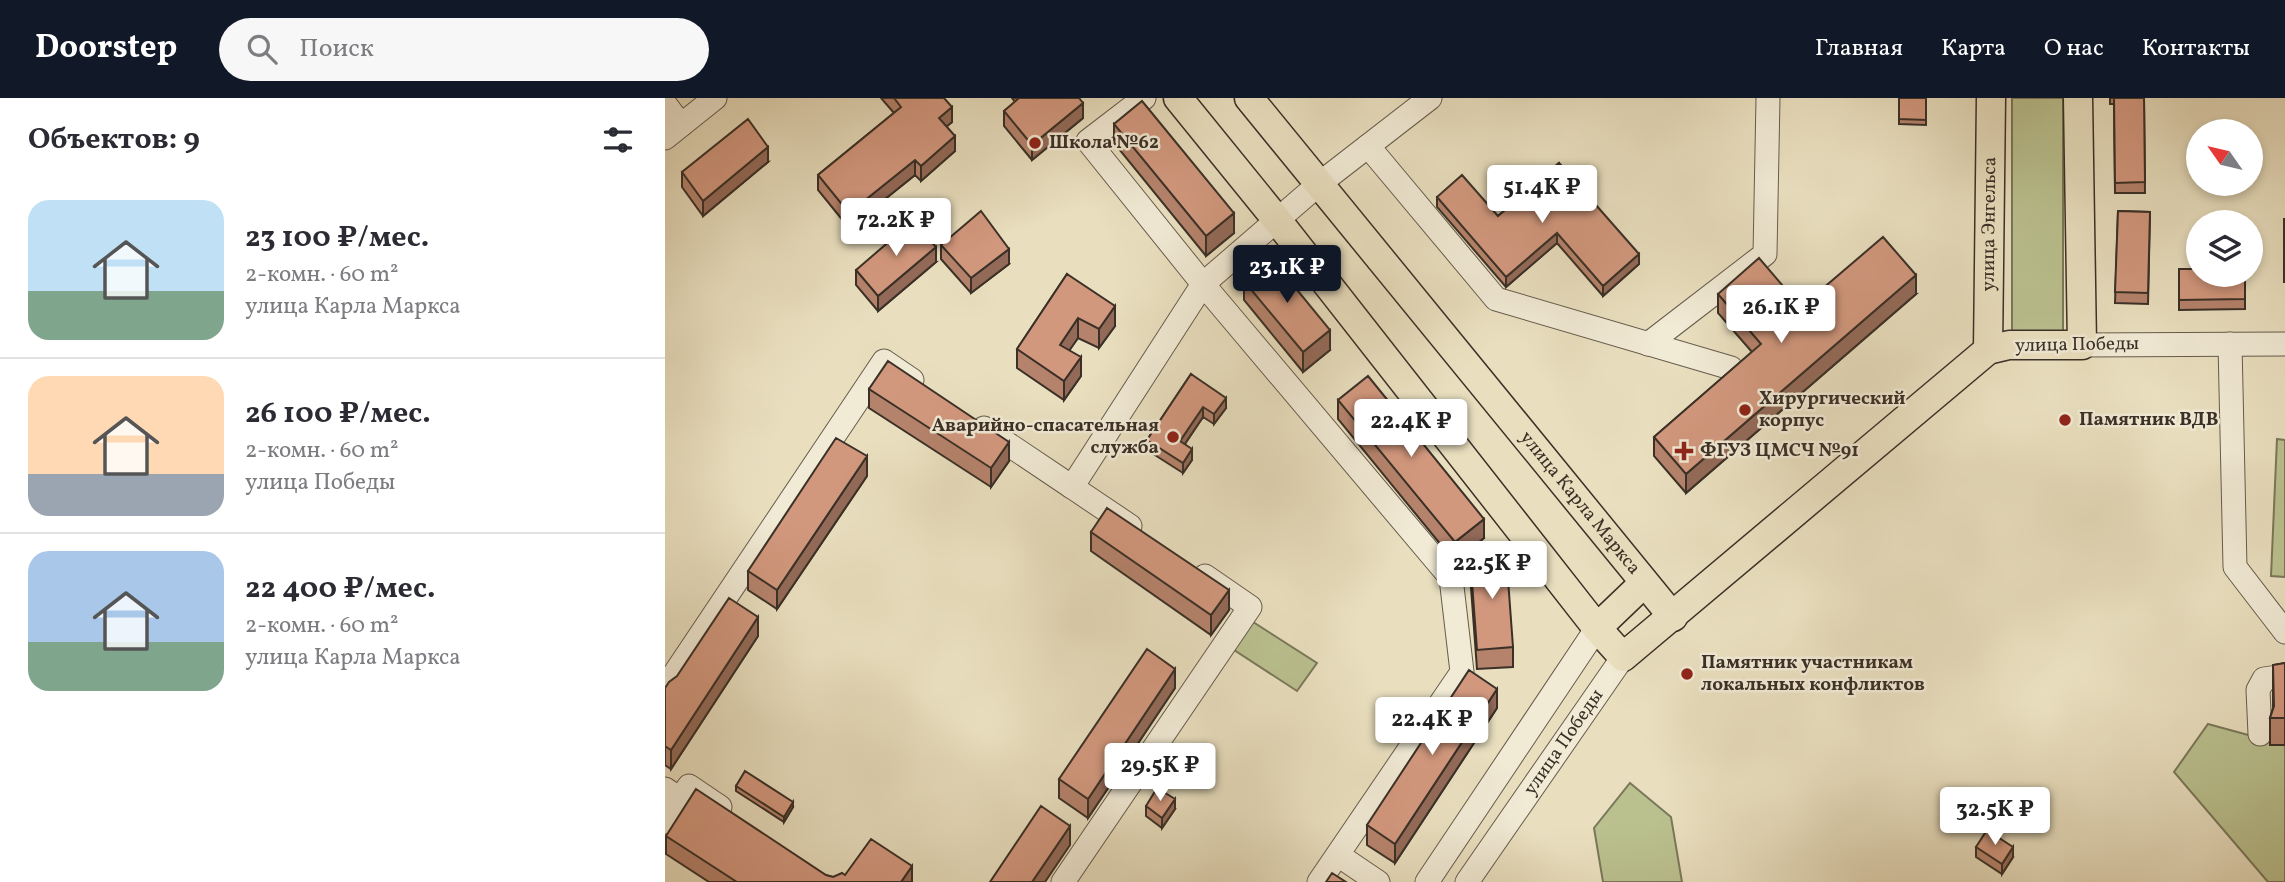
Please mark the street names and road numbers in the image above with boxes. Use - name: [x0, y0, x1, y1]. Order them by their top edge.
- street label: улица Энгельса: [1976, 157, 2003, 292]
- street label: улица Победы: [2015, 331, 2139, 359]
- street label: улица Карла Маркса: [1513, 426, 1646, 580]
- street label: улица Победы: [1518, 684, 1610, 801]

